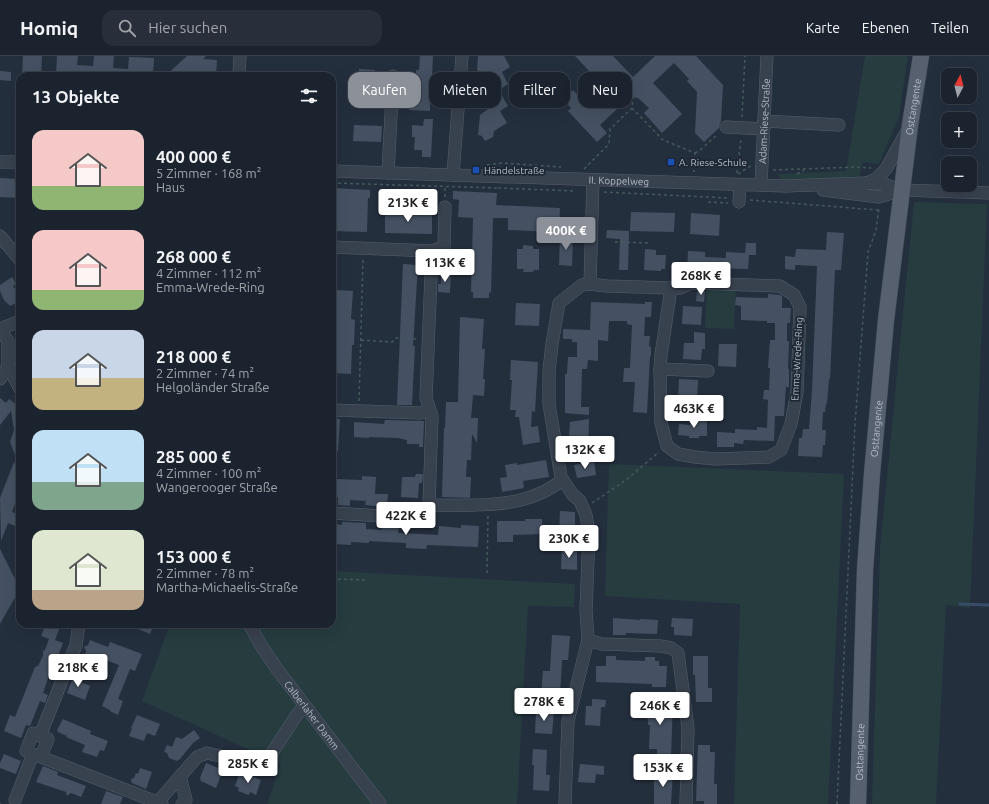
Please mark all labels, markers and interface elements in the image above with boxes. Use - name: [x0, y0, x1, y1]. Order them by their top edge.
- search box: [102, 10, 382, 46]
- text: Homiq: [20, 17, 78, 39]
- icon: search: [116, 17, 138, 39]
- text: Hier suchen: [148, 19, 227, 36]
- text: Karte: [806, 20, 840, 36]
- text: Ebenen: [862, 20, 909, 36]
- text: Teilen: [931, 20, 969, 36]
- north arrow: [941, 68, 977, 104]
- map controls: [941, 68, 977, 192]
- chip: Kaufen: [348, 72, 421, 108]
- chip: Mieten: [429, 72, 501, 108]
- chip: Filter: [509, 72, 570, 108]
- chip: Neu: [578, 72, 632, 108]
- street label: Adam-Riese-Straße: [756, 78, 771, 164]
- street label: Osttangente: [903, 78, 923, 136]
- icon: filters: [298, 85, 320, 107]
- text: 13 Objekte: [32, 87, 120, 106]
- button: +: [941, 112, 977, 148]
- icon: home: [64, 146, 112, 194]
- text: 400 000 €: [156, 147, 231, 166]
- button: −: [941, 156, 977, 192]
- marker: A. Riese-Schule: [666, 157, 676, 167]
- place label: A. Riese-Schule: [679, 157, 747, 168]
- marker: Händelstraße: [471, 165, 481, 175]
- place label: Händelstraße: [484, 165, 545, 176]
- text: 5 Zimmer · 168 m²: [156, 166, 262, 180]
- street label: II. Koppelweg: [588, 174, 649, 187]
- text: Haus: [156, 180, 185, 194]
- pin: 213K €: [375, 189, 441, 223]
- text: 213K €: [387, 195, 429, 209]
- pin: 400K €: [533, 217, 599, 251]
- text: 400K €: [545, 223, 587, 237]
- icon: home: [64, 246, 112, 294]
- text: 268 000 €: [156, 247, 231, 266]
- pin: 113K €: [412, 249, 478, 283]
- text: 113K €: [424, 255, 466, 269]
- pin: 268K €: [668, 262, 734, 296]
- text: 4 Zimmer · 112 m²: [156, 266, 262, 280]
- text: 268K €: [680, 268, 722, 282]
- text: Emma-Wrede-Ring: [156, 280, 265, 294]
- street label: Emma-Wrede-Ring: [789, 317, 805, 401]
- icon: home: [64, 346, 112, 394]
- text: 218 000 €: [156, 347, 231, 366]
- text: 2 Zimmer · 74 m²: [156, 366, 254, 380]
- text: Helgoländer Straße: [156, 380, 269, 394]
- pin: 463K €: [661, 395, 727, 429]
- street label: Osttangente: [868, 400, 884, 458]
- text: 463K €: [673, 401, 715, 415]
- pin: 132K €: [552, 436, 618, 470]
- text: 132K €: [564, 442, 606, 456]
- icon: home: [64, 446, 112, 494]
- text: 285 000 €: [156, 447, 231, 466]
- text: 4 Zimmer · 100 m²: [156, 466, 262, 480]
- text: Wangerooger Straße: [156, 480, 278, 494]
- pin: 422K €: [373, 502, 439, 536]
- text: 422K €: [385, 508, 427, 522]
- pin: 230K €: [536, 525, 602, 559]
- text: 230K €: [548, 531, 590, 545]
- icon: home: [64, 546, 112, 594]
- text: 153 000 €: [156, 547, 231, 566]
- text: 2 Zimmer · 78 m²: [156, 566, 254, 580]
- text: Martha-Michaelis-Straße: [156, 580, 298, 594]
- pin: 218K €: [45, 654, 111, 688]
- text: 218K €: [57, 660, 99, 674]
- street label: Calberlaher Damm: [282, 678, 342, 752]
- pin: 278K €: [511, 688, 577, 722]
- pin: 246K €: [627, 692, 693, 726]
- text: 278K €: [523, 694, 565, 708]
- text: 246K €: [639, 698, 681, 712]
- street label: Osttangente: [853, 723, 866, 781]
- pin: 285K €: [215, 750, 281, 784]
- pin: 153K €: [630, 754, 696, 788]
- text: 285K €: [227, 756, 269, 770]
- text: 153K €: [642, 760, 684, 774]

